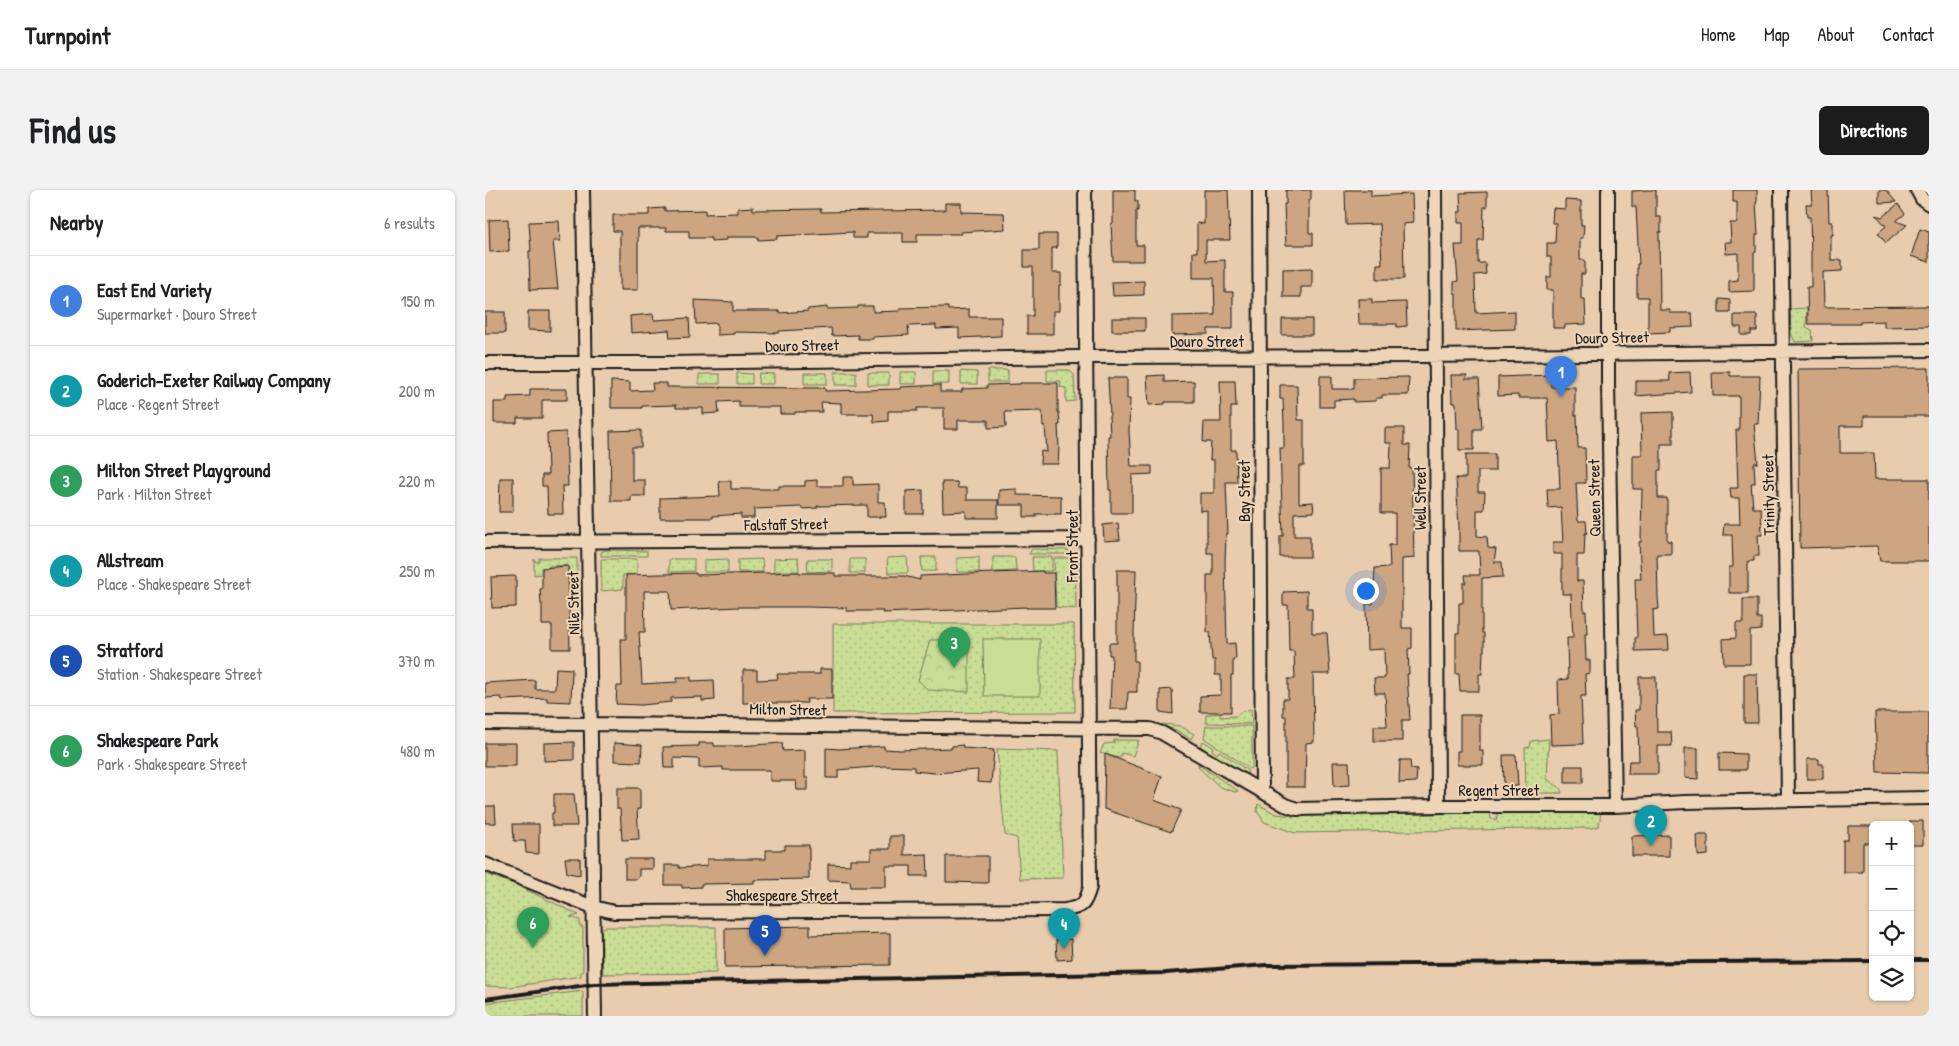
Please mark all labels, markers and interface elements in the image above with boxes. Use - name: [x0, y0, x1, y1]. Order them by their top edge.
- text: Turnpoint: [25, 19, 110, 51]
- text: Home: [1701, 22, 1736, 47]
- text: Map: [1764, 22, 1789, 47]
- text: About: [1817, 22, 1854, 47]
- text: Contact: [1882, 22, 1934, 47]
- button: Directions: [1819, 106, 1929, 155]
- text: Find us: [30, 107, 116, 154]
- text: Nearby: [50, 208, 103, 237]
- text: 6 results: [384, 212, 435, 234]
- text: East End Variety: [97, 277, 212, 303]
- text: 1: [63, 290, 69, 312]
- text: 150 m: [401, 290, 435, 312]
- text: Supermarket · Douro Street: [97, 303, 257, 325]
- street label: Douro Street: [1575, 325, 1650, 349]
- street label: Douro Street: [1170, 330, 1244, 352]
- street label: Douro Street: [765, 333, 840, 357]
- pin: 1: [1545, 356, 1577, 397]
- text: Goderich-Exeter Railway Company: [97, 367, 331, 393]
- text: 2: [62, 380, 70, 402]
- text: 200 m: [399, 380, 435, 402]
- text: Place · Regent Street: [97, 393, 219, 415]
- street label: Trinity Street: [1756, 454, 1780, 536]
- text: Milton Street Playground: [97, 457, 270, 483]
- street label: Queen Street: [1582, 458, 1606, 537]
- street label: Bay Street: [1233, 459, 1255, 522]
- street label: Well Street: [1409, 465, 1431, 530]
- text: 3: [62, 470, 70, 492]
- text: 220 m: [398, 470, 435, 492]
- text: Park · Milton Street: [97, 483, 212, 505]
- street label: Front Street: [1061, 509, 1083, 583]
- street label: Falstaff Street: [743, 512, 829, 536]
- text: Allstream: [97, 547, 164, 573]
- text: 4: [63, 560, 69, 582]
- text: 250 m: [399, 560, 435, 582]
- street label: Nile Street: [561, 570, 585, 635]
- text: Place · Shakespeare Street: [97, 573, 251, 595]
- your location: [1353, 578, 1379, 604]
- pin: 3: [938, 627, 970, 668]
- text: Stratford: [97, 637, 163, 663]
- text: 5: [63, 650, 69, 672]
- text: 370 m: [398, 650, 435, 672]
- text: Station · Shakespeare Street: [97, 663, 262, 685]
- street label: Milton Street: [749, 697, 827, 721]
- text: Shakespeare Park: [97, 727, 218, 753]
- text: 6: [63, 740, 69, 762]
- text: 480 m: [400, 740, 435, 762]
- text: Park · Shakespeare Street: [97, 753, 247, 775]
- street label: Regent Street: [1459, 779, 1540, 801]
- pin: 2: [1635, 805, 1667, 846]
- map controls: [1869, 821, 1914, 1001]
- button: +: [1869, 821, 1914, 866]
- button: −: [1869, 866, 1914, 911]
- street label: Shakespeare Street: [726, 884, 839, 906]
- pin: 6: [517, 907, 549, 948]
- pin: 4: [1048, 908, 1080, 949]
- button: locate: [1869, 911, 1914, 956]
- pin: 5: [749, 915, 781, 956]
- button: layers: [1869, 956, 1914, 1001]

